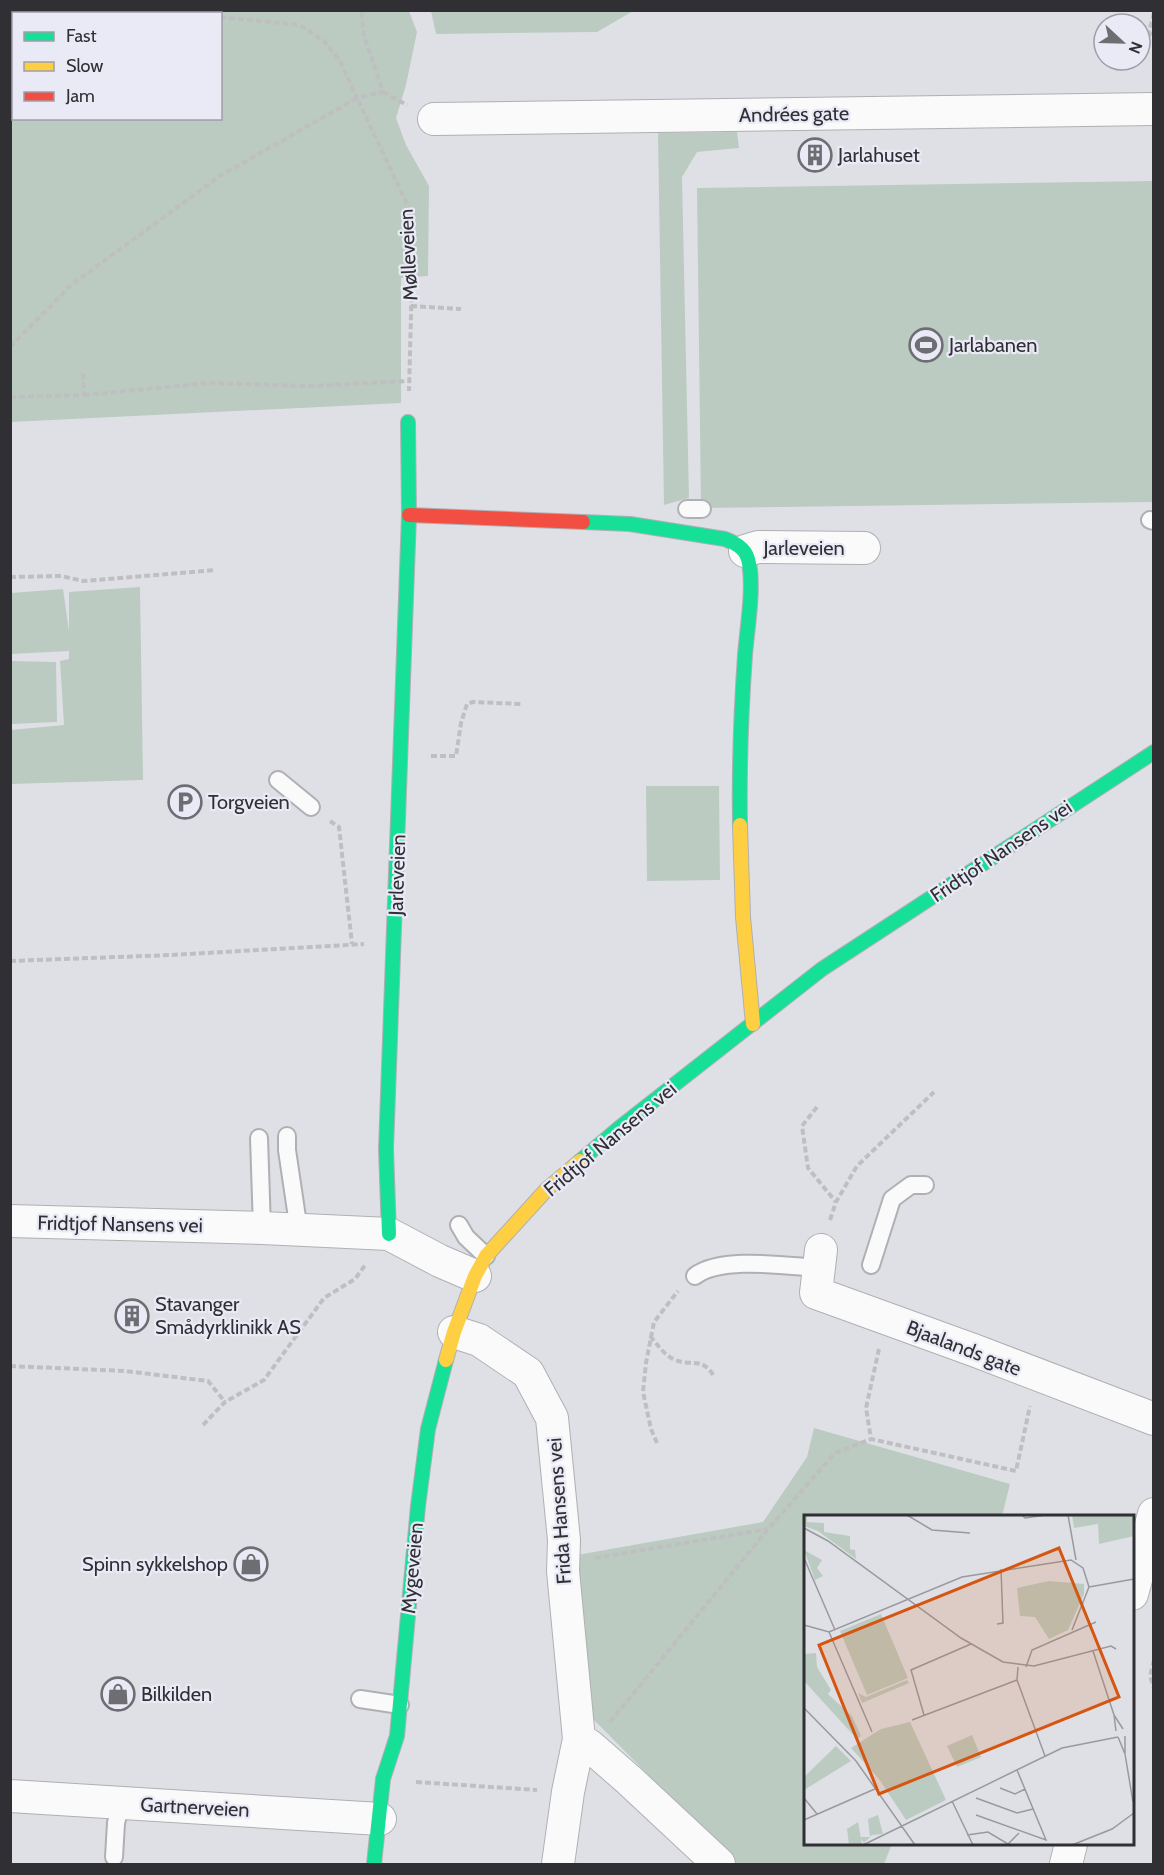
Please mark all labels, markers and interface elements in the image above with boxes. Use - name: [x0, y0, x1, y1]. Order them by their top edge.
- legend: [12, 12, 222, 120]
- north arrow: [1092, 12, 1152, 72]
- text: Fast: [66, 25, 97, 47]
- text: N: [1125, 39, 1146, 56]
- text: Slow: [66, 55, 103, 77]
- text: Jam: [65, 85, 95, 107]
- street label: Andrées gate: [739, 101, 849, 127]
- building icon: Jarlahuset: [797, 137, 833, 173]
- place label: Jarlahuset: [837, 143, 920, 167]
- street label: Mølleveien: [394, 208, 422, 302]
- sports icon: Jarlabanen: [908, 327, 944, 363]
- place label: Jarlabanen: [948, 333, 1037, 357]
- street label: Jarleveien: [762, 536, 845, 560]
- parking icon: Torgveien: [167, 784, 203, 820]
- place label: Torgveien: [208, 790, 290, 814]
- street label: Fridtjof Nansens vei: [926, 795, 1076, 907]
- street label: Jarleveien: [384, 834, 410, 917]
- street label: Fridtjof Nansens vei: [539, 1077, 681, 1201]
- street label: Fridtjof Nansens vei: [37, 1211, 203, 1237]
- place label: Stavanger Smådyrklinikk AS: [155, 1292, 301, 1339]
- building icon: Stavanger Smådyrklinikk AS: [114, 1298, 150, 1334]
- street label: Bjaalands gate: [903, 1315, 1025, 1381]
- street label: Frida Hansens vei: [542, 1437, 576, 1585]
- inset map: [804, 1515, 1134, 1845]
- street label: Mygeveien: [396, 1521, 428, 1615]
- shop icon: Spinn sykkelshop: [233, 1546, 269, 1582]
- place label: Spinn sykkelshop: [82, 1552, 228, 1576]
- shop icon: Bilkilden: [100, 1676, 136, 1712]
- place label: Bilkilden: [141, 1682, 212, 1706]
- street label: Gartnerveien: [140, 1792, 250, 1822]

